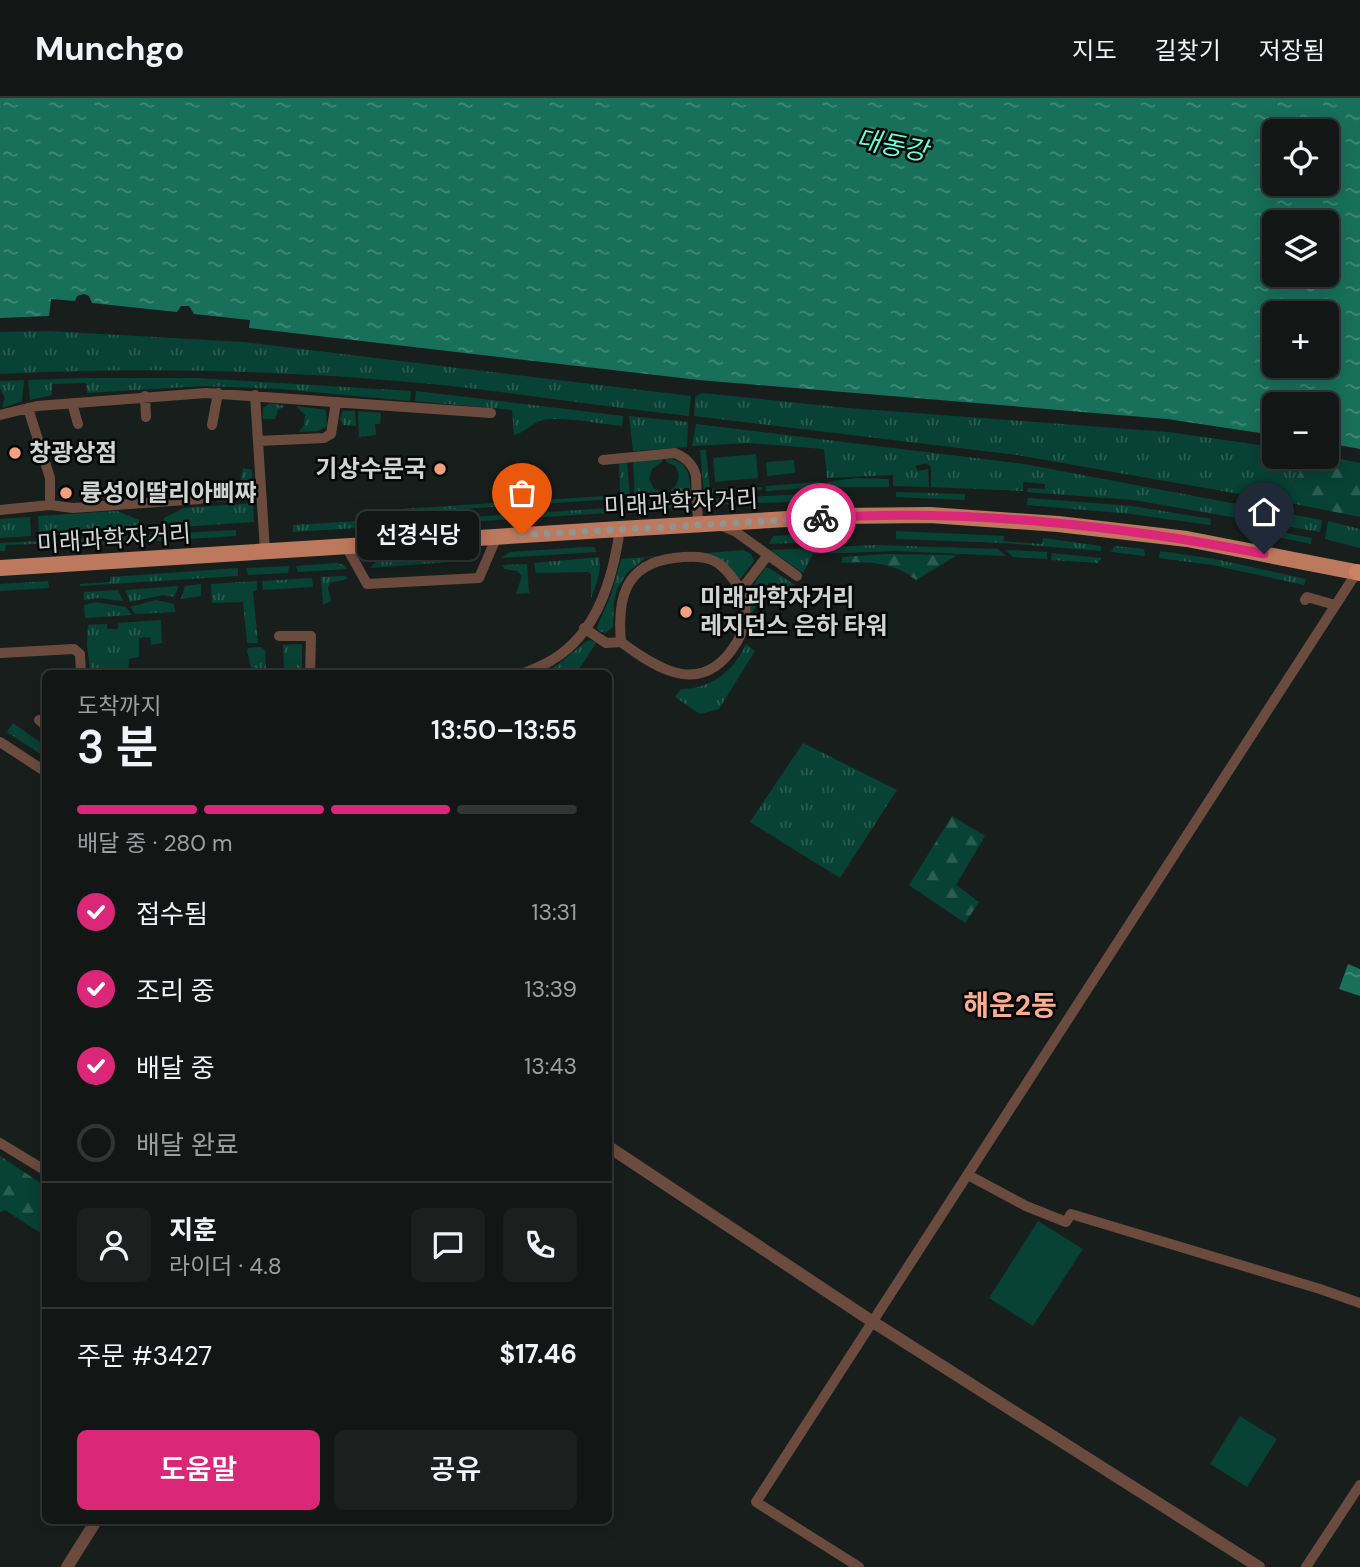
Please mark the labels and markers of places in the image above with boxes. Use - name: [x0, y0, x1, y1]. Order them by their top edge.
- place label: 창광상점: [29, 437, 117, 468]
- marker: 창광상점: [7, 445, 23, 461]
- place label: 기상수문국: [316, 453, 426, 484]
- marker: 기상수문국: [432, 461, 448, 477]
- pin: [492, 463, 552, 535]
- place label: 륭성이딸리아삐쨔: [80, 477, 257, 508]
- pin: [1234, 482, 1294, 554]
- marker: 륭성이딸리아삐쨔: [58, 485, 74, 501]
- callout: 선경식당: [358, 510, 480, 560]
- place label: 미래과학자거리 레지던스 은하 타워: [700, 582, 888, 641]
- marker: 미래과학자거리 레지던스 은하 타워: [678, 604, 694, 620]

